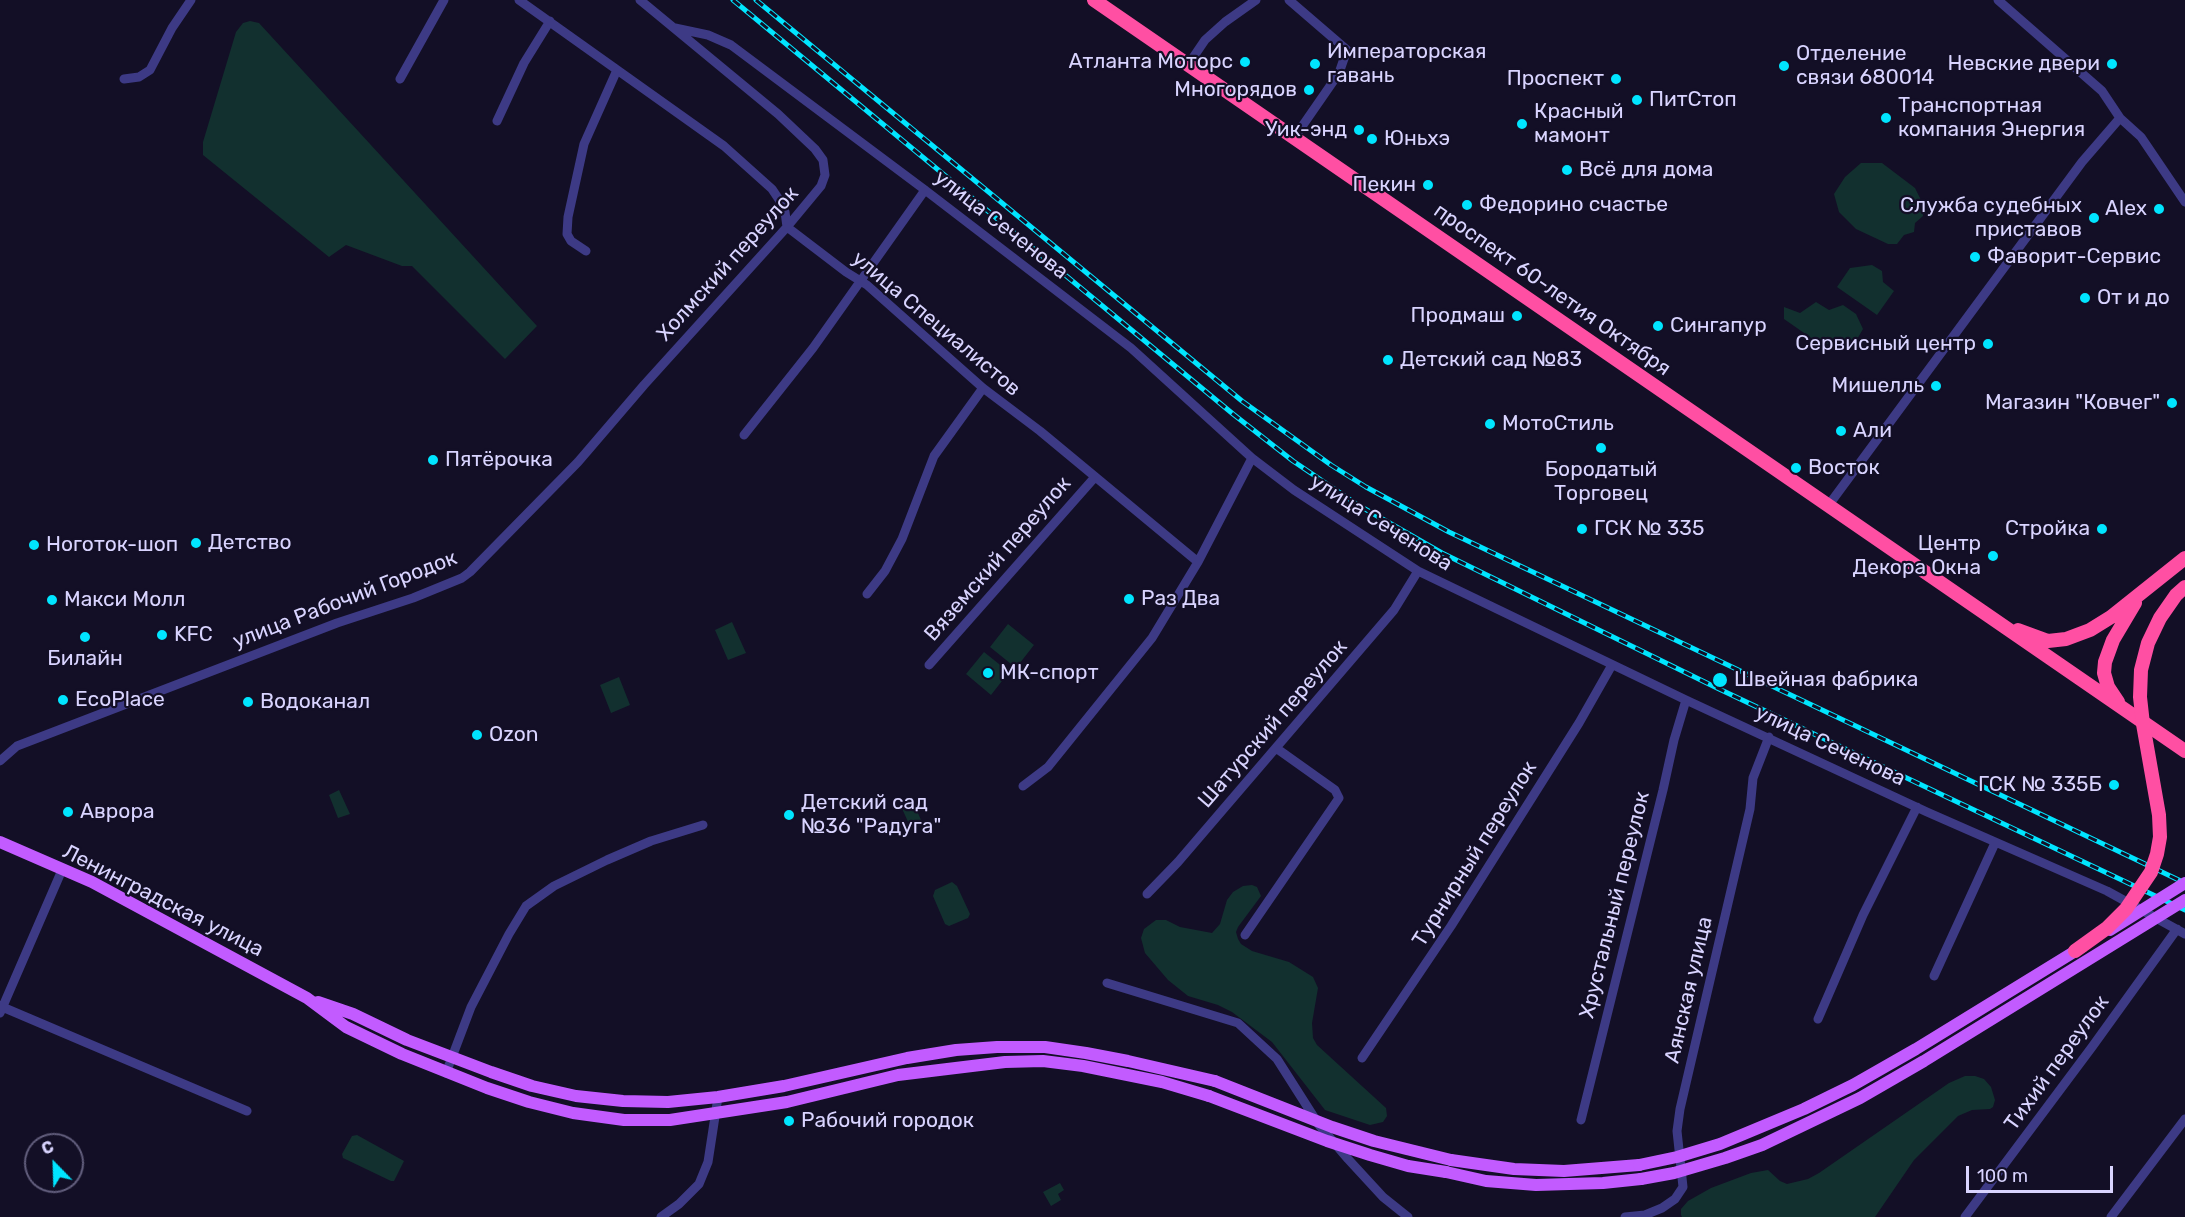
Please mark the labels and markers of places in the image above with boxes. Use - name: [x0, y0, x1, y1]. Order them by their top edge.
- place label: Императорская гавань: [1327, 39, 1486, 89]
- place label: Отделение связи 680014: [1796, 41, 1934, 91]
- place label: Атланта Моторс: [1068, 49, 1233, 75]
- place label: Невские двери: [1947, 51, 2100, 77]
- marker: Атланта Моторс: [1238, 55, 1252, 69]
- marker: Императорская гавань: [1308, 57, 1322, 71]
- marker: Невские двери: [2105, 57, 2119, 71]
- marker: Отделение связи 680014: [1777, 59, 1791, 73]
- place label: Проспект: [1507, 66, 1604, 92]
- marker: Проспект: [1609, 72, 1623, 86]
- place label: Многорядов: [1174, 77, 1297, 103]
- marker: Многорядов: [1302, 83, 1316, 97]
- place label: ПитСтоп: [1649, 87, 1737, 113]
- marker: ПитСтоп: [1630, 93, 1644, 107]
- place label: Транспортная компания Энергия: [1898, 93, 2085, 143]
- place label: Красный мамонт: [1534, 99, 1624, 149]
- marker: Транспортная компания Энергия: [1879, 111, 1893, 125]
- place label: Уик-энд: [1265, 117, 1347, 143]
- marker: Красный мамонт: [1515, 117, 1529, 131]
- marker: Уик-энд: [1352, 123, 1366, 137]
- place label: Юньхэ: [1384, 126, 1450, 152]
- marker: Юньхэ: [1365, 132, 1379, 146]
- place label: Всё для дома: [1579, 157, 1713, 183]
- marker: Всё для дома: [1560, 163, 1574, 177]
- place label: Пекин: [1352, 172, 1416, 198]
- marker: Пекин: [1421, 178, 1435, 192]
- place label: Федорино счастье: [1479, 192, 1668, 218]
- place label: Служба судебных приставов: [1900, 193, 2082, 243]
- place label: Alex: [2105, 196, 2147, 222]
- marker: Федорино счастье: [1460, 198, 1474, 212]
- marker: Alex: [2152, 202, 2166, 216]
- marker: Служба судебных приставов: [2087, 211, 2101, 225]
- place label: Фаворит-Сервис: [1987, 244, 2161, 270]
- marker: Фаворит-Сервис: [1968, 250, 1982, 264]
- place label: От и до: [2097, 285, 2170, 311]
- marker: От и до: [2078, 291, 2092, 305]
- place label: Продмаш: [1410, 303, 1505, 329]
- marker: Продмаш: [1510, 309, 1524, 323]
- place label: Сингапур: [1670, 313, 1767, 339]
- marker: Сингапур: [1651, 319, 1665, 333]
- place label: Сервисный центр: [1795, 331, 1976, 357]
- marker: Сервисный центр: [1981, 337, 1995, 351]
- place label: Детский сад №83: [1400, 347, 1582, 373]
- marker: Детский сад №83: [1381, 353, 1395, 367]
- place label: Мишелль: [1831, 373, 1924, 399]
- marker: Мишелль: [1929, 379, 1943, 393]
- place label: Магазин "Ковчег": [1985, 390, 2160, 416]
- marker: Магазин "Ковчег": [2165, 396, 2179, 410]
- place label: МотоСтиль: [1502, 411, 1614, 437]
- marker: МотоСтиль: [1483, 417, 1497, 431]
- place label: Али: [1853, 418, 1892, 444]
- marker: Али: [1834, 424, 1848, 438]
- marker: Бородатый Торговец: [1594, 441, 1608, 455]
- place label: Пятёрочка: [445, 447, 553, 473]
- marker: Пятёрочка: [426, 453, 440, 467]
- place label: Восток: [1808, 455, 1880, 481]
- place label: Бородатый Торговец: [1545, 457, 1657, 507]
- marker: Восток: [1789, 461, 1803, 475]
- place label: ГСК № 335: [1594, 516, 1704, 542]
- place label: Стройка: [2005, 516, 2090, 542]
- marker: ГСК № 335: [1575, 522, 1589, 536]
- marker: Стройка: [2095, 522, 2109, 536]
- place label: Детство: [208, 530, 292, 556]
- place label: Центр Декора Окна: [1852, 531, 1981, 581]
- place label: Ноготок-шоп: [46, 532, 178, 558]
- marker: Детство: [189, 536, 203, 550]
- marker: Ноготок-шоп: [27, 538, 41, 552]
- marker: Центр Декора Окна: [1986, 549, 2000, 563]
- place label: Раз Два: [1141, 586, 1220, 612]
- place label: Макси Молл: [64, 587, 185, 613]
- marker: Раз Два: [1122, 592, 1136, 606]
- marker: Макси Молл: [45, 593, 59, 607]
- place label: KFC: [174, 622, 213, 648]
- marker: KFC: [155, 628, 169, 642]
- marker: Билайн: [78, 630, 92, 644]
- place label: Билайн: [47, 646, 123, 672]
- place label: МК-спорт: [1000, 660, 1098, 686]
- marker: МК-спорт: [981, 666, 995, 680]
- place label: Швейная фабрика: [1734, 667, 1918, 693]
- marker: Швейная фабрика: [1711, 671, 1729, 689]
- place label: EcoPlace: [75, 687, 165, 713]
- place label: Водоканал: [260, 689, 370, 715]
- marker: EcoPlace: [56, 693, 70, 707]
- marker: Водоканал: [241, 695, 255, 709]
- place label: Ozon: [489, 722, 539, 748]
- marker: Ozon: [470, 728, 484, 742]
- place label: ГСК № 335Б: [1978, 772, 2102, 798]
- marker: ГСК № 335Б: [2107, 778, 2121, 792]
- place label: Детский сад №36 "Радуга": [801, 790, 941, 840]
- place label: Аврора: [80, 799, 155, 825]
- marker: Аврора: [61, 805, 75, 819]
- marker: Детский сад №36 "Радуга": [782, 808, 796, 822]
- place label: Рабочий городок: [801, 1108, 974, 1134]
- marker: Рабочий городок: [782, 1114, 796, 1128]

